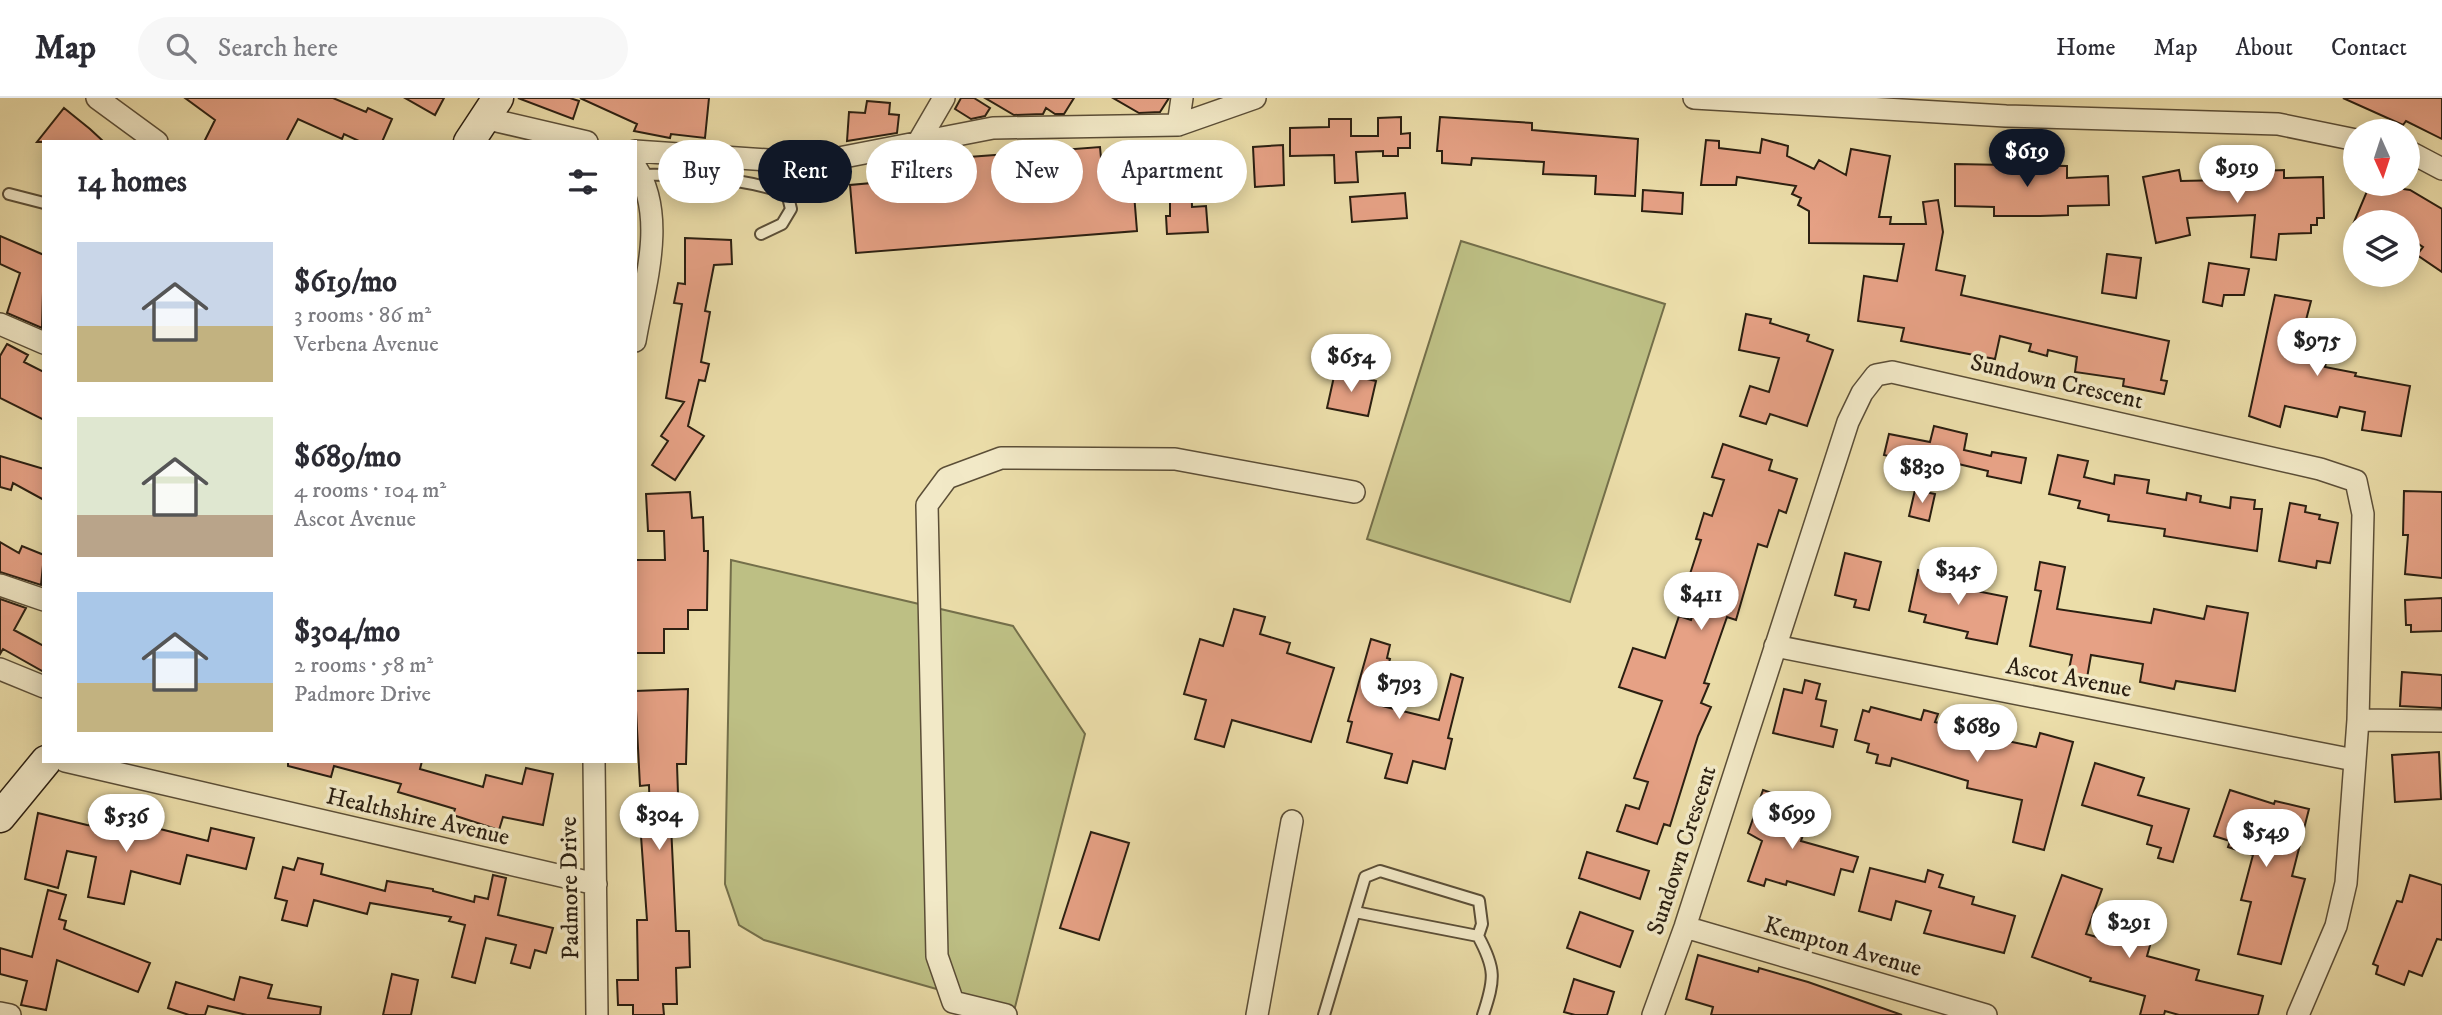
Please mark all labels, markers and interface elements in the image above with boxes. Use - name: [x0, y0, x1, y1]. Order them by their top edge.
- search box: [138, 17, 628, 80]
- text: Map: [35, 28, 96, 69]
- icon: search: [162, 29, 200, 67]
- text: Search here: [218, 32, 338, 65]
- text: Home: [2056, 33, 2115, 63]
- text: Map: [2153, 33, 2198, 63]
- text: About: [2236, 33, 2293, 63]
- text: Contact: [2331, 33, 2407, 63]
- north arrow: [2343, 119, 2420, 196]
- map controls: [2343, 119, 2420, 287]
- pin: $619: [1986, 130, 2068, 189]
- text: $619: [2005, 137, 2049, 166]
- chip: Buy: [658, 140, 744, 203]
- chip: Rent: [758, 140, 852, 203]
- chip: Filters: [866, 140, 977, 203]
- chip: New: [991, 140, 1083, 203]
- chip: Apartment: [1097, 140, 1247, 203]
- pin: $919: [2196, 146, 2278, 205]
- text: $919: [2215, 153, 2259, 182]
- icon: filters: [564, 163, 602, 201]
- text: 14 homes: [77, 164, 187, 201]
- button: layers: [2343, 210, 2420, 287]
- text: $619/mo: [294, 264, 397, 301]
- icon: home: [133, 270, 217, 354]
- text: 3 rooms · 86 m²: [294, 301, 431, 330]
- pin: $975: [2276, 318, 2358, 378]
- text: $975: [2293, 326, 2341, 355]
- text: Verbena Avenue: [294, 330, 439, 359]
- pin: $654: [1310, 334, 1392, 394]
- text: $654: [1327, 342, 1375, 371]
- street label: Sundown Crescent: [1967, 348, 2146, 416]
- text: $689/mo: [294, 439, 401, 476]
- icon: home: [133, 445, 217, 529]
- pin: $830: [1881, 446, 1963, 505]
- text: $830: [1899, 453, 1945, 482]
- text: 4 rooms · 104 m²: [294, 476, 446, 505]
- text: Ascot Avenue: [294, 505, 416, 534]
- pin: $345: [1917, 547, 1999, 607]
- text: $345: [1935, 555, 1981, 584]
- pin: $411: [1660, 573, 1742, 632]
- text: $411: [1680, 580, 1722, 609]
- text: $304/mo: [294, 614, 400, 651]
- icon: home: [133, 620, 217, 704]
- text: 2 rooms · 58 m²: [294, 651, 433, 680]
- street label: Ascot Avenue: [2003, 651, 2134, 705]
- pin: $793: [1358, 662, 1440, 721]
- text: $793: [1377, 669, 1421, 698]
- text: Padmore Drive: [294, 680, 431, 709]
- pin: $689: [1936, 704, 2018, 764]
- text: $689: [1953, 712, 2001, 741]
- street label: Sundown Crescent: [1640, 762, 1724, 939]
- street label: Healthshire Avenue: [323, 781, 512, 853]
- pin: $304: [618, 792, 700, 852]
- pin: $699: [1751, 792, 1833, 851]
- pin: $536: [85, 794, 167, 854]
- text: $699: [1768, 799, 1816, 828]
- text: $304: [636, 800, 682, 829]
- text: $536: [104, 802, 148, 831]
- pin: $549: [2225, 810, 2307, 869]
- street label: Padmore Drive: [554, 816, 586, 960]
- text: $549: [2242, 817, 2290, 846]
- pin: $291: [2088, 900, 2170, 960]
- text: $291: [2107, 908, 2151, 937]
- street label: Kempton Avenue: [1760, 910, 1925, 984]

